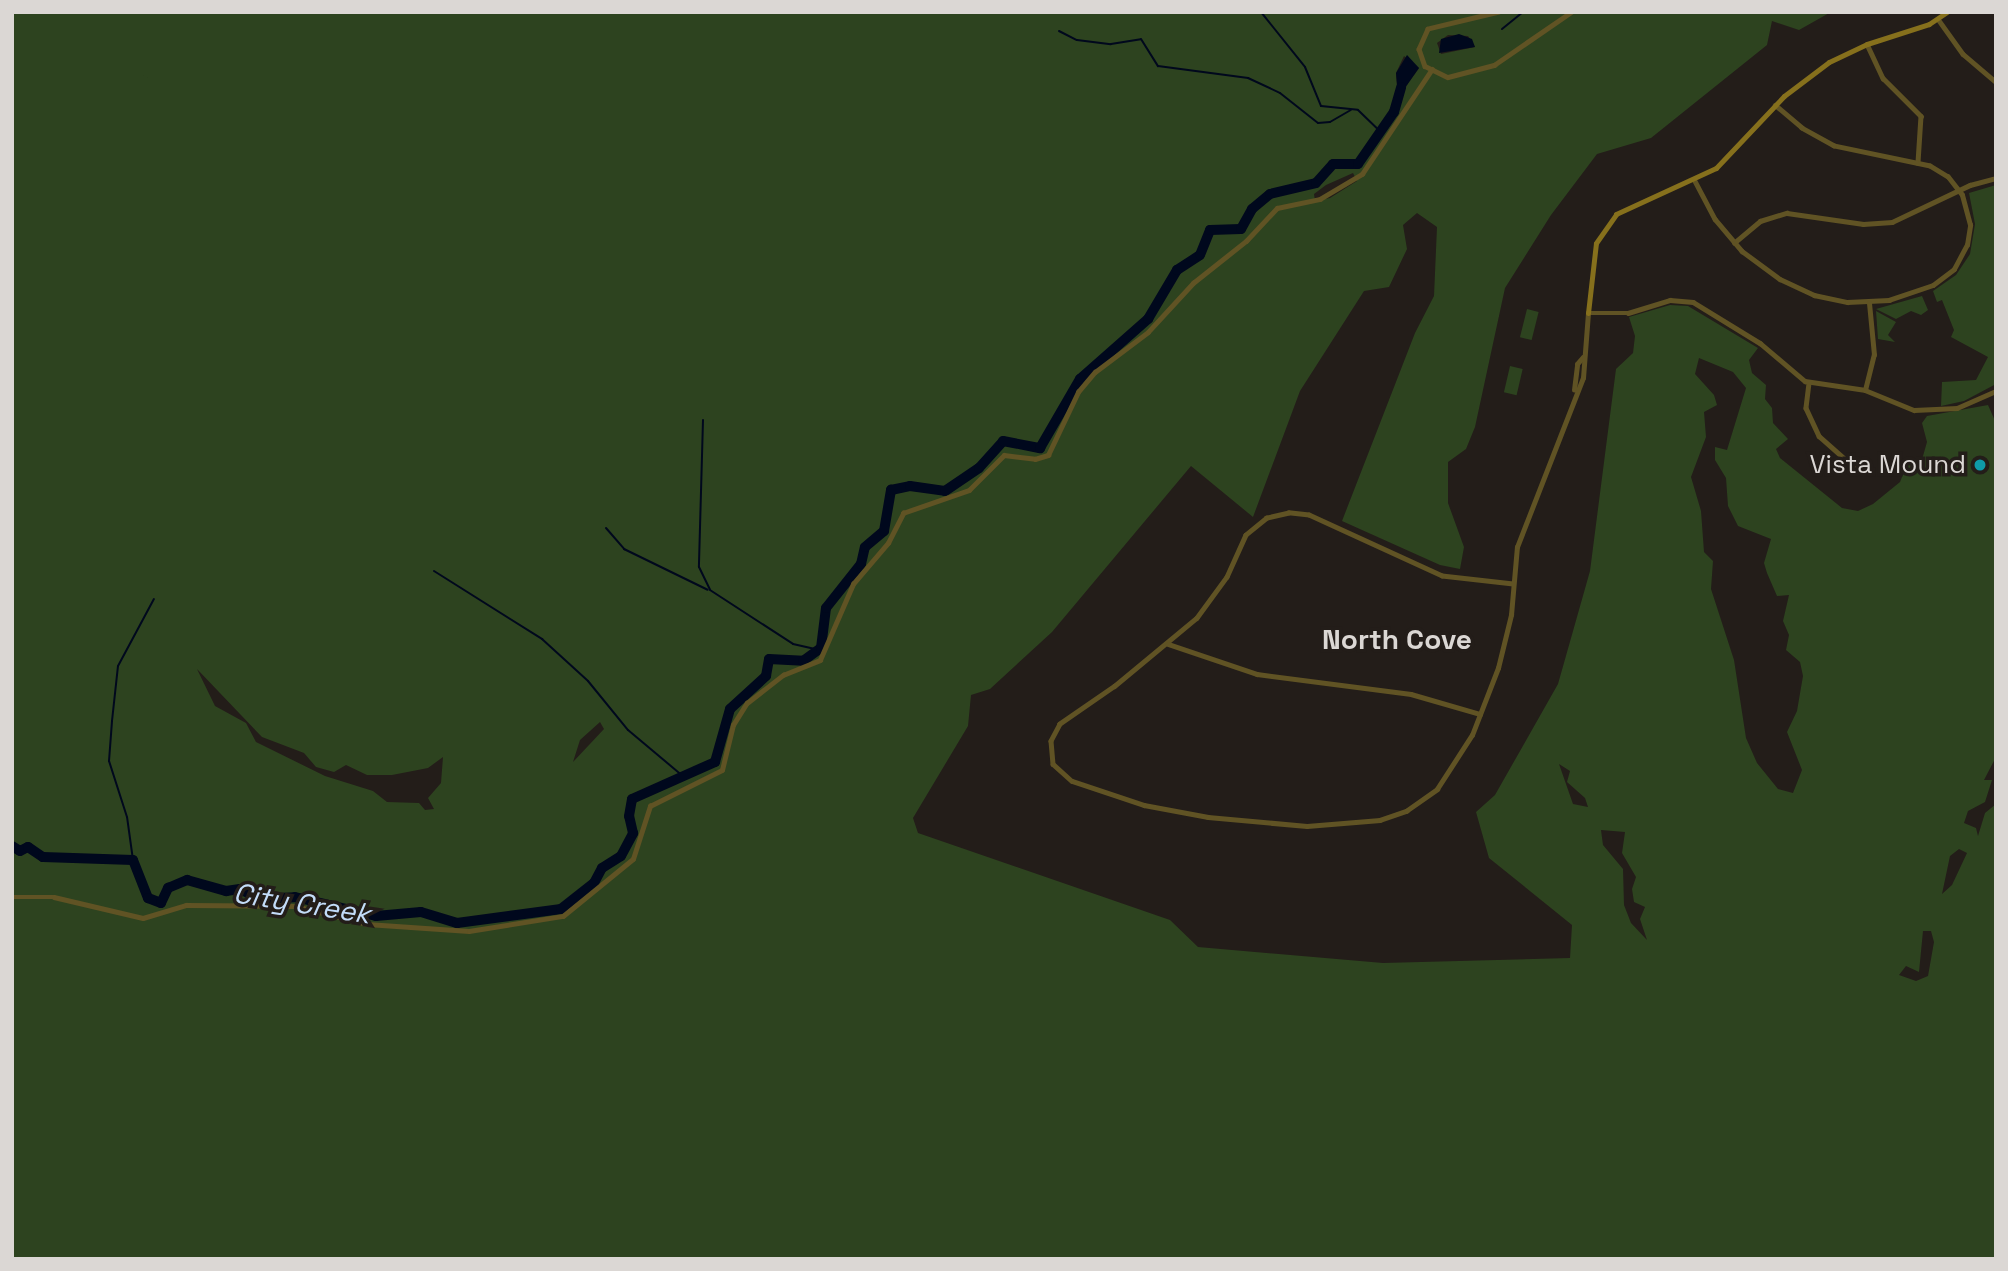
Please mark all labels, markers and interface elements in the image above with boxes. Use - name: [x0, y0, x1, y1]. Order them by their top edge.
- place label: Vista Mound: [1809, 449, 1966, 481]
- marker: Vista Mound: [1972, 457, 1988, 473]
- district label: North Cove: [1322, 622, 1472, 656]
- water label: City Creek: [231, 876, 373, 930]

